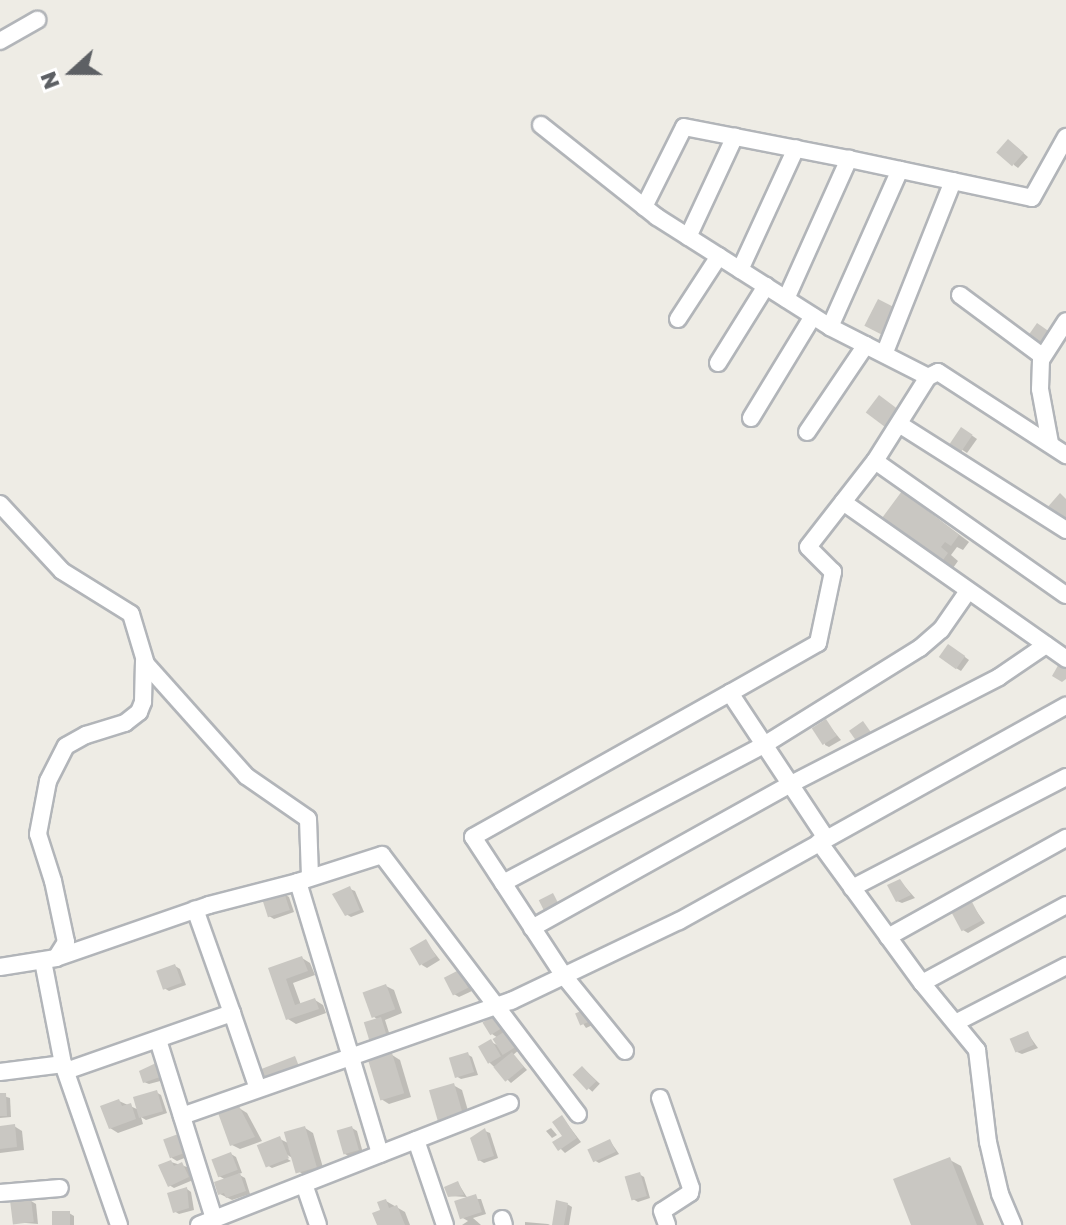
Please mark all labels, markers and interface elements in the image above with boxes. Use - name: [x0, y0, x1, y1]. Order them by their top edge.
- north arrow: [32, 32, 112, 112]
- text: N: [34, 68, 65, 93]

